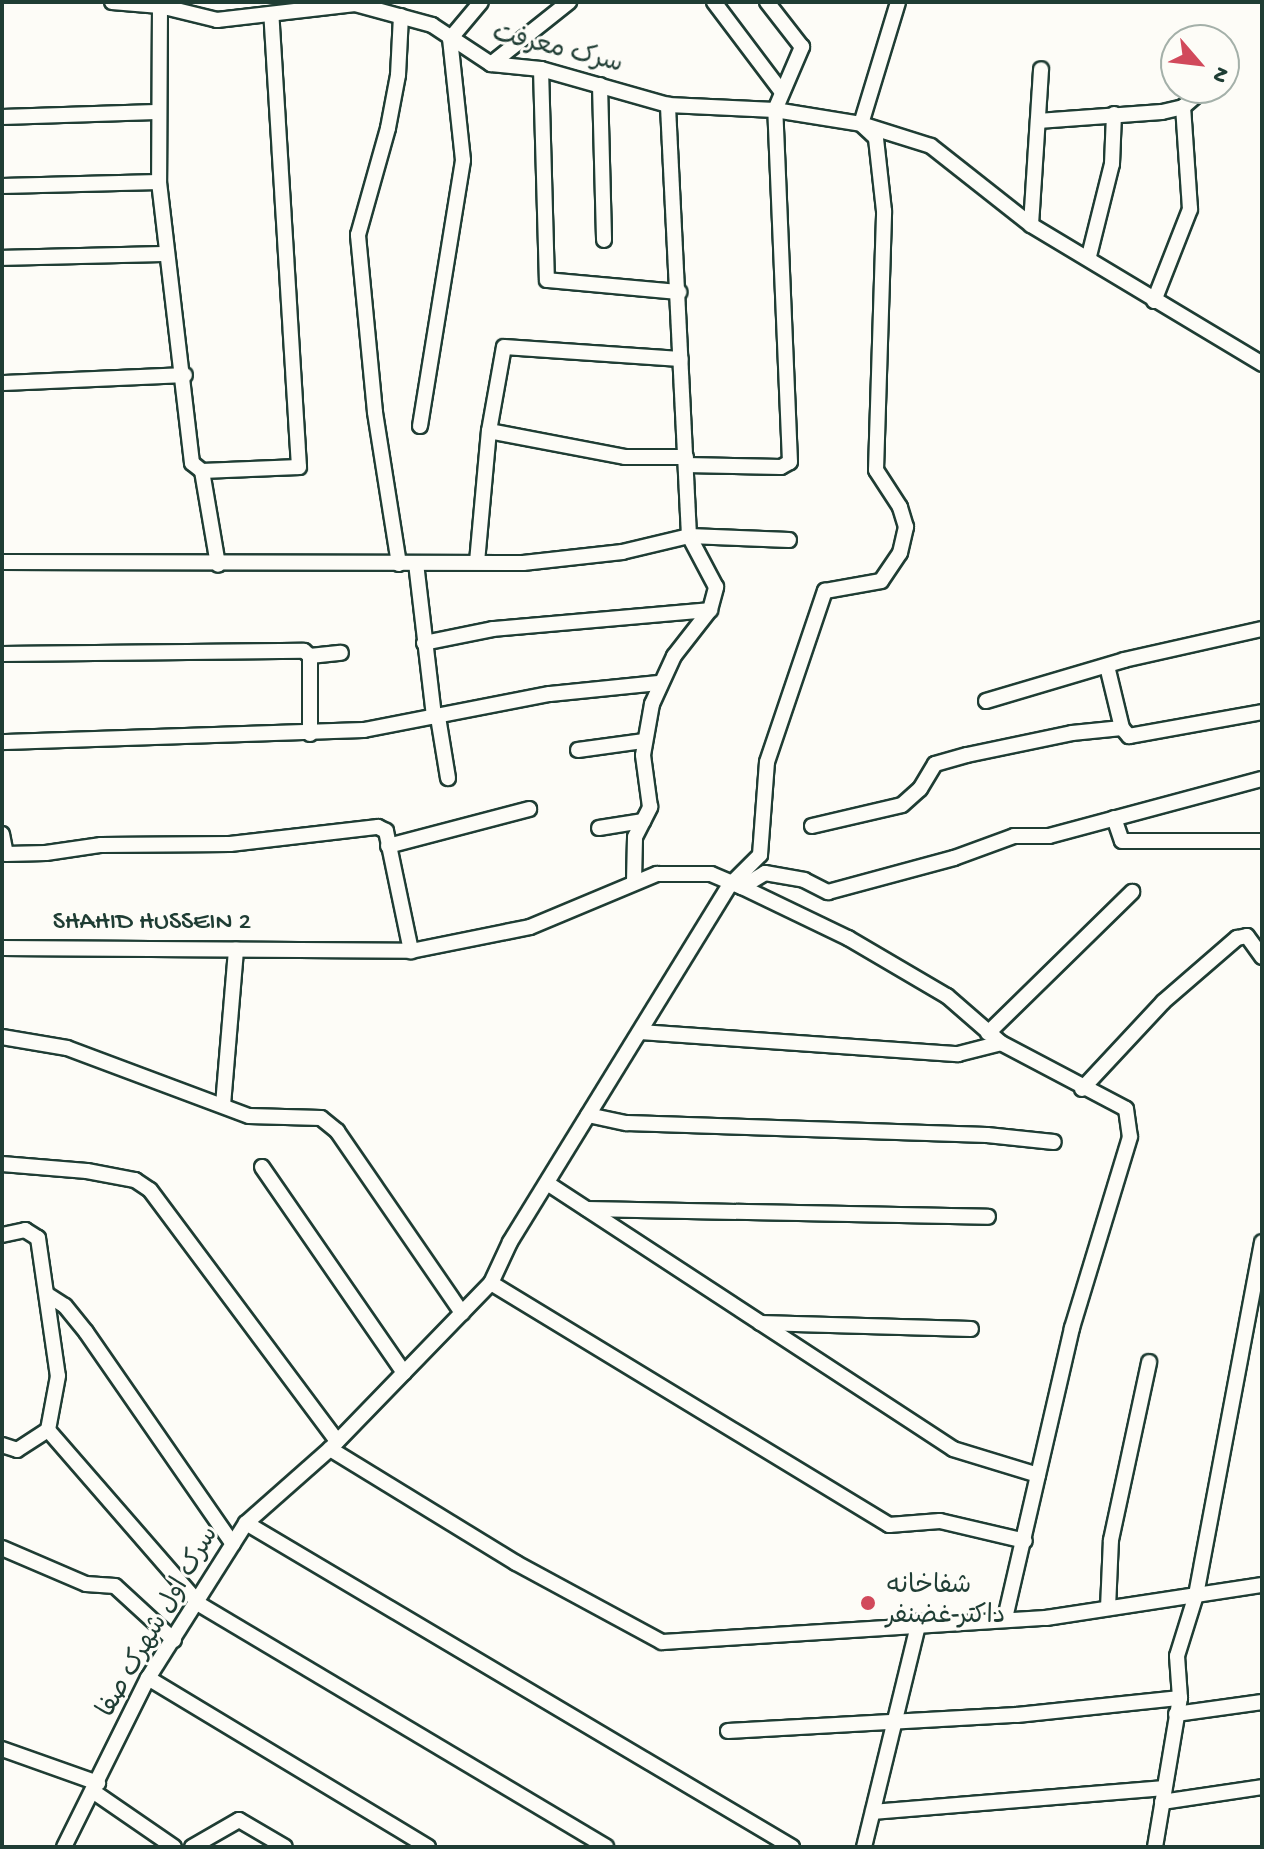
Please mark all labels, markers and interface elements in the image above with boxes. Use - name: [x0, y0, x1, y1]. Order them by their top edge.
- street label: سرک معرفت: [489, 20, 625, 82]
- north arrow: [1160, 24, 1240, 104]
- text: N: [1205, 62, 1234, 87]
- street label: SHAHID HUSSEIN 2: [53, 908, 251, 940]
- street label: سرک اول شهرک صفا: [93, 1522, 227, 1724]
- place label: شفاخانه داکتر غضنفر: [886, 1572, 1005, 1634]
- marker: شفاخانه داکتر غضنفر: [857, 1592, 879, 1614]

